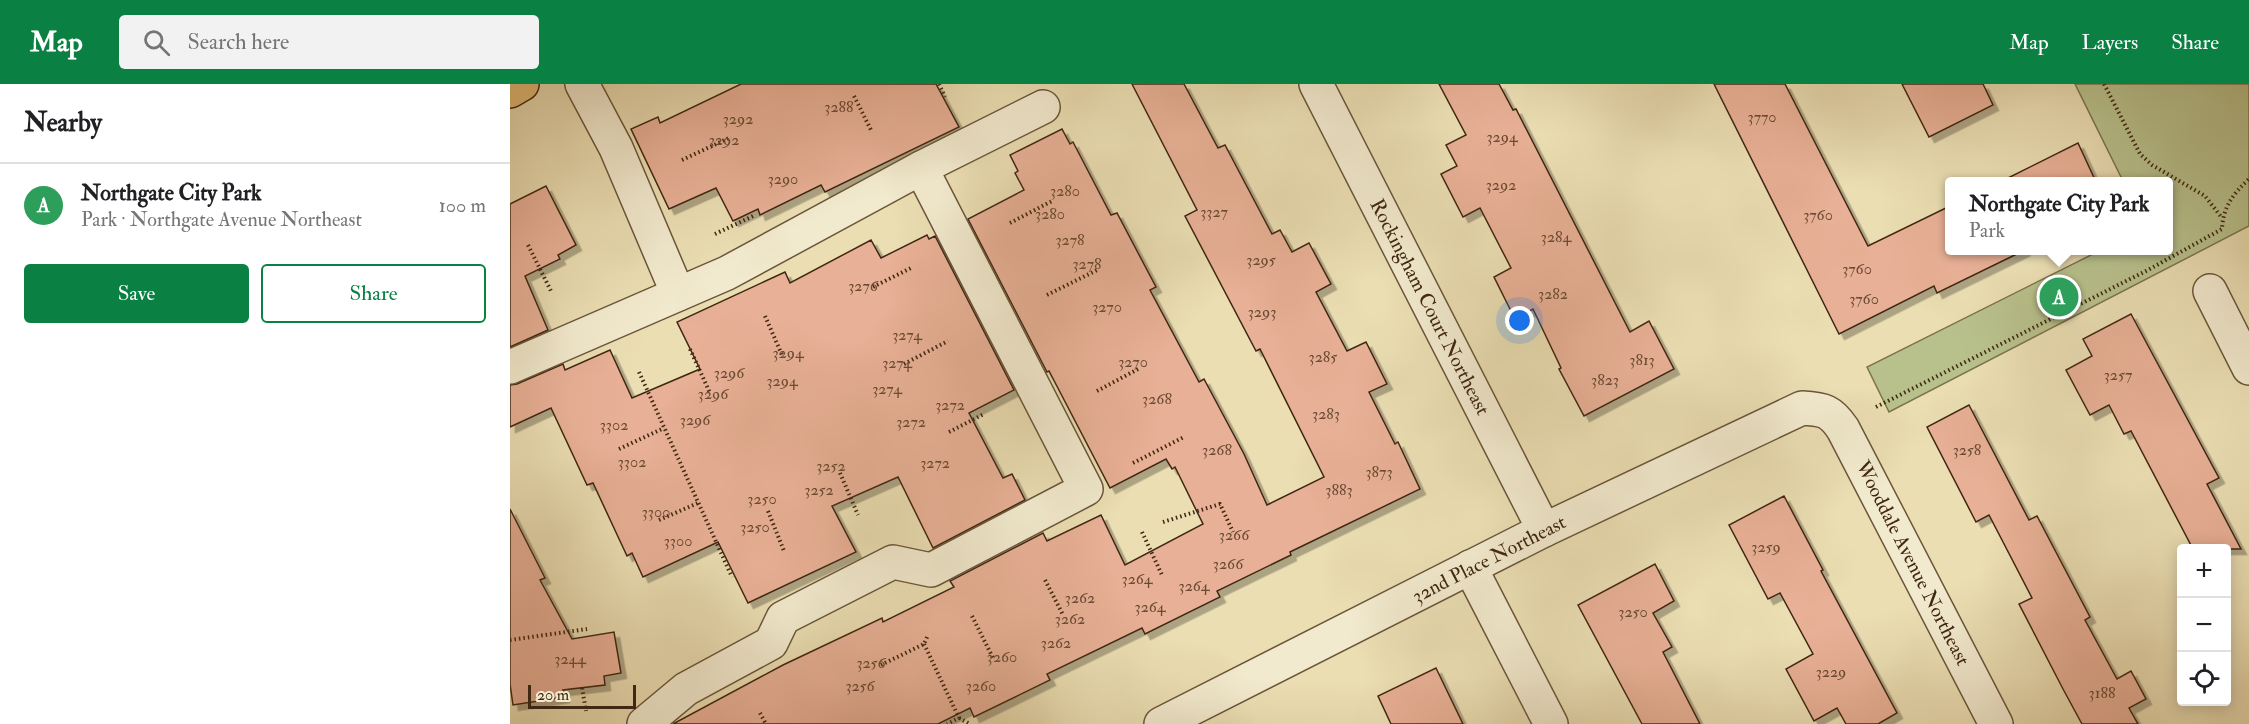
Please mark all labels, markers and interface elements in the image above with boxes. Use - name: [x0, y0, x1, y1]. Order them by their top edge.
- search box: [119, 15, 539, 69]
- text: Map: [30, 25, 83, 60]
- icon: search: [140, 26, 173, 59]
- text: Search here: [188, 28, 289, 56]
- text: Map: [2009, 29, 2049, 56]
- text: Layers: [2082, 29, 2138, 56]
- text: Share: [2171, 29, 2219, 56]
- house number: 3288: [824, 97, 854, 117]
- text: Nearby: [24, 107, 102, 139]
- house number: 3770: [1748, 107, 1776, 127]
- house number: 3292: [723, 109, 753, 129]
- house number: 3294: [1486, 127, 1519, 147]
- house number: 3292: [709, 130, 739, 150]
- house number: 3290: [768, 169, 798, 189]
- house number: 3292: [1486, 175, 1516, 195]
- popup: [1945, 177, 2173, 255]
- text: Northgate City Park: [81, 179, 262, 207]
- house number: 3280: [1050, 181, 1080, 201]
- text: Northgate City Park: [1969, 190, 2149, 218]
- text: A: [37, 193, 50, 218]
- text: 100 m: [439, 193, 486, 218]
- street label: Rockingham Court Northeast: [1364, 195, 1496, 420]
- house number: 3327: [1200, 202, 1229, 222]
- house number: 3280: [1035, 204, 1065, 224]
- house number: 3760: [1803, 205, 1833, 225]
- text: Park · Northgate Avenue Northeast: [81, 207, 362, 232]
- text: Park: [1969, 218, 2005, 243]
- house number: 3284: [1541, 227, 1573, 247]
- house number: 3278: [1055, 230, 1085, 250]
- house number: 3295: [1246, 250, 1276, 270]
- house number: 3278: [1072, 254, 1102, 274]
- house number: 3760: [1842, 259, 1872, 279]
- button: Save: [24, 264, 249, 323]
- button: Share: [261, 264, 486, 323]
- pin: A: [2040, 274, 2078, 320]
- house number: 3276: [848, 276, 879, 296]
- house number: 3282: [1538, 284, 1568, 304]
- house number: 3760: [1849, 289, 1879, 309]
- house number: 3270: [1092, 297, 1122, 317]
- house number: 3293: [1248, 302, 1276, 322]
- your location: [1505, 306, 1534, 335]
- house number: 3274: [892, 325, 923, 345]
- house number: 3294: [772, 343, 805, 363]
- house number: 3285: [1309, 347, 1337, 367]
- house number: 3813: [1629, 350, 1655, 370]
- house number: 3270: [1118, 352, 1148, 372]
- house number: 3274: [882, 353, 913, 373]
- house number: 3296: [714, 363, 745, 383]
- house number: 3257: [2104, 365, 2133, 385]
- house number: 3823: [1591, 370, 1619, 390]
- house number: 3294: [766, 371, 799, 391]
- house number: 3274: [872, 379, 903, 399]
- house number: 3296: [698, 384, 729, 404]
- house number: 3268: [1142, 389, 1172, 409]
- house number: 3272: [935, 395, 965, 415]
- house number: 3283: [1312, 404, 1340, 424]
- house number: 3296: [680, 410, 711, 430]
- house number: 3272: [896, 412, 926, 432]
- house number: 3302: [600, 415, 628, 435]
- house number: 3268: [1202, 440, 1232, 460]
- house number: 3258: [1953, 440, 1982, 460]
- house number: 3302: [618, 452, 646, 472]
- house number: 3272: [920, 453, 950, 473]
- street label: Wooddale Avenue Northeast: [1850, 455, 1976, 670]
- house number: 3252: [816, 456, 846, 476]
- house number: 3873: [1365, 462, 1393, 482]
- house number: 3252: [804, 480, 834, 500]
- house number: 3883: [1325, 480, 1353, 500]
- house number: 3250: [747, 489, 777, 509]
- house number: 3300: [642, 502, 670, 522]
- street label: 32nd Place Northeast: [1408, 509, 1571, 609]
- house number: 3250: [740, 517, 770, 537]
- house number: 3266: [1219, 525, 1250, 545]
- house number: 3300: [664, 531, 692, 551]
- house number: 3259: [1751, 537, 1781, 557]
- map controls: [2177, 544, 2231, 706]
- button: +: [2177, 544, 2231, 598]
- house number: 3266: [1213, 554, 1244, 574]
- house number: 3264: [1122, 569, 1154, 589]
- house number: 3264: [1179, 576, 1211, 596]
- house number: 3262: [1065, 588, 1095, 608]
- house number: 3264: [1135, 597, 1167, 617]
- button: −: [2177, 598, 2231, 652]
- house number: 3250: [1618, 602, 1648, 622]
- house number: 3262: [1055, 609, 1085, 629]
- house number: 3262: [1041, 633, 1071, 653]
- house number: 3260: [987, 647, 1017, 667]
- house number: 3244: [554, 649, 587, 669]
- button: locate: [2177, 652, 2231, 706]
- house number: 3256: [856, 653, 887, 673]
- house number: 3229: [1816, 662, 1846, 682]
- house number: 3256: [845, 676, 876, 696]
- house number: 3260: [966, 676, 996, 696]
- scale bar: [528, 682, 636, 710]
- house number: 3188: [2089, 683, 2116, 703]
- text: 20 m: [537, 685, 569, 705]

